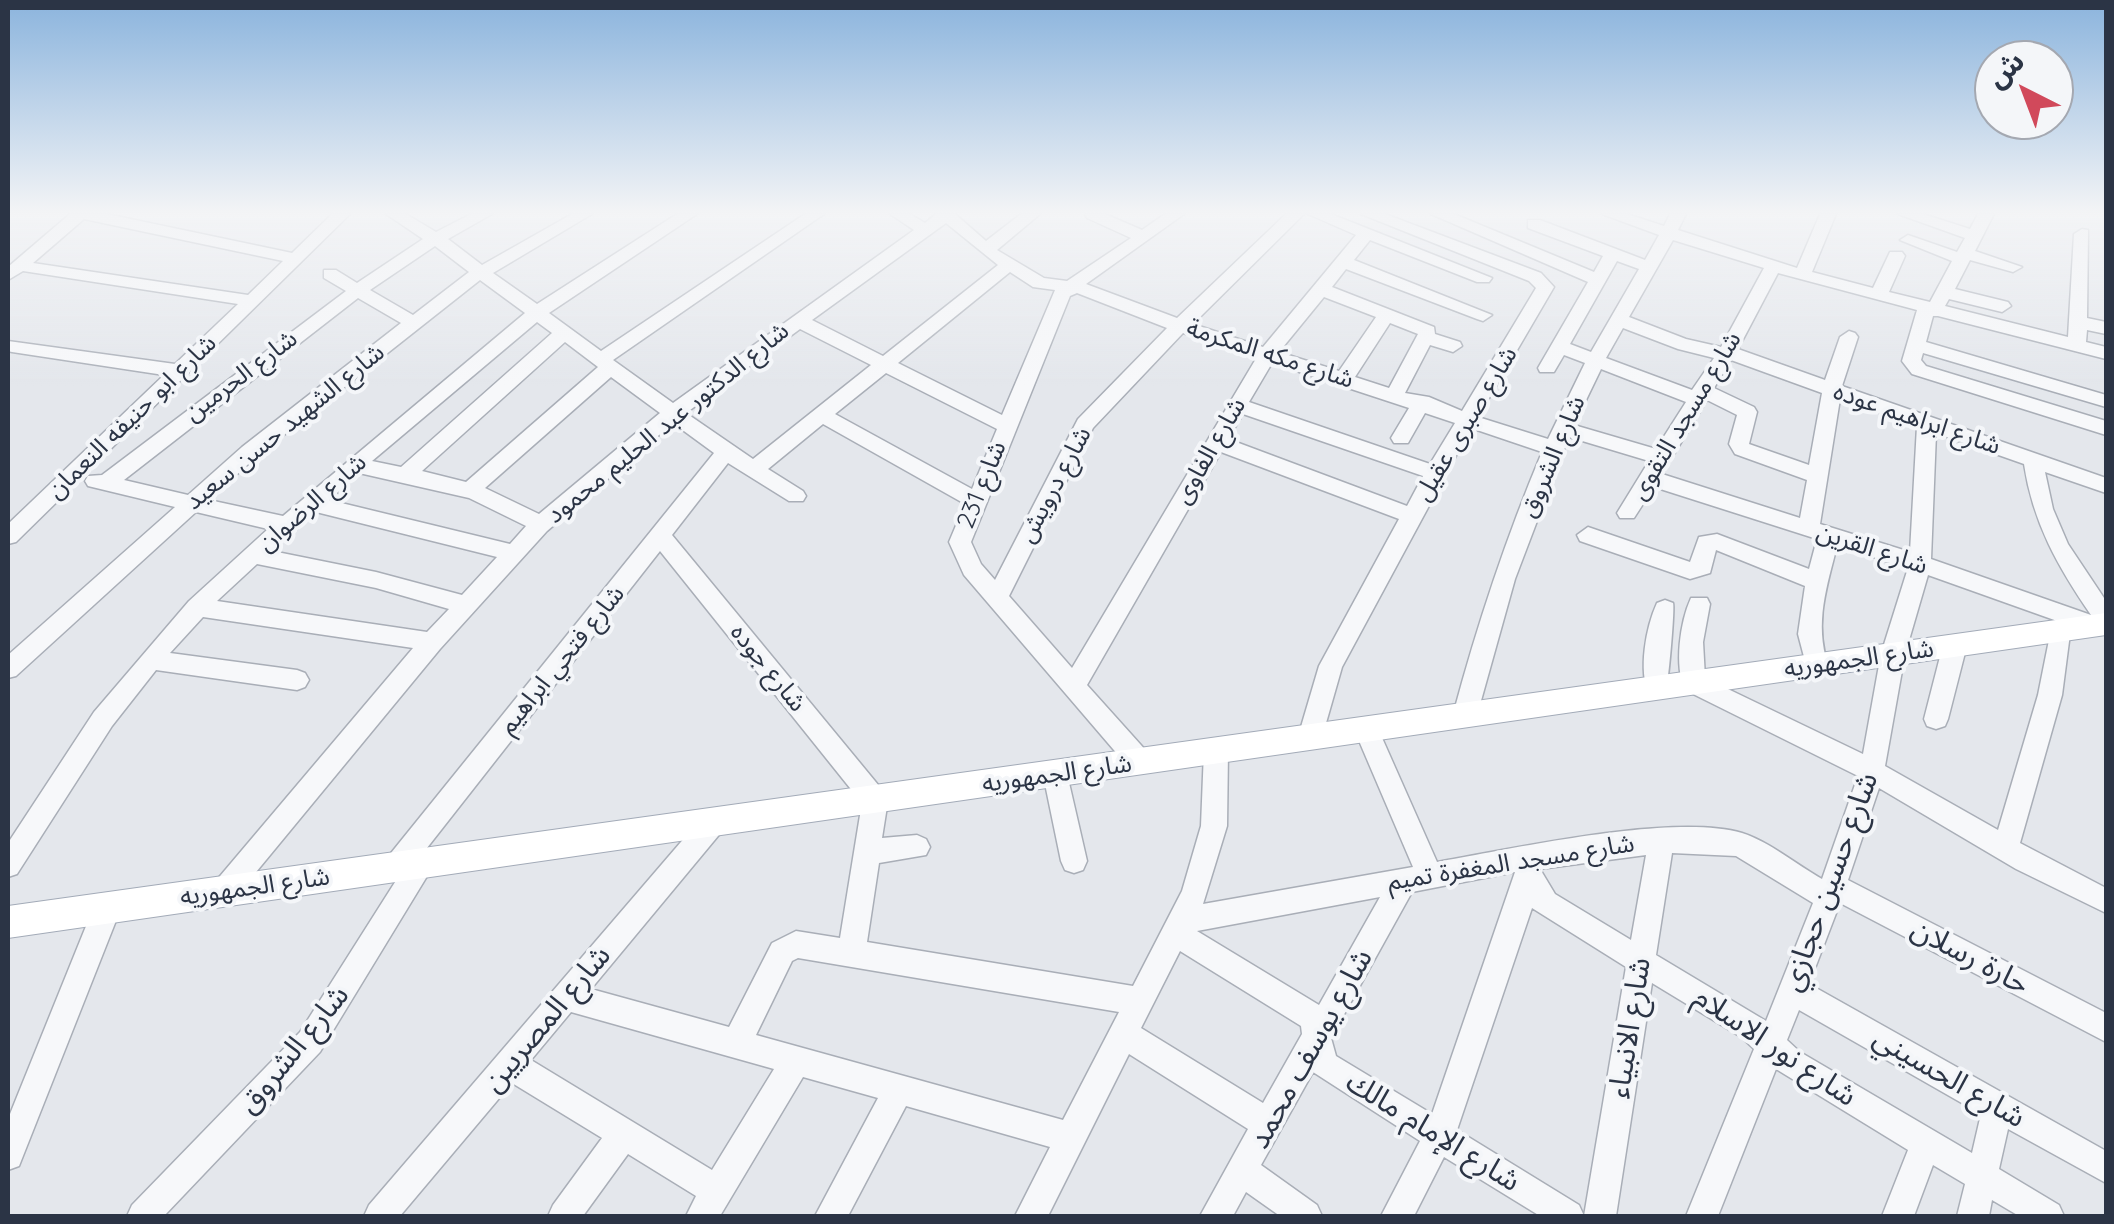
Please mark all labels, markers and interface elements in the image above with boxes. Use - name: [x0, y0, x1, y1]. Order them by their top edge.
- north arrow: [1974, 40, 2074, 140]
- text: ش: [1979, 43, 2031, 95]
- street label: شارع مكه المكرمة: [1183, 313, 1357, 395]
- street label: شارع الدكتور عبد الحليم محمود: [541, 316, 795, 530]
- street label: شارع الحرمين: [179, 324, 303, 428]
- street label: شارع مسجد التقوى: [1624, 326, 1748, 506]
- street label: شارع ابو حنيفه النعمان: [41, 329, 223, 505]
- street label: شارع الشهيد حسن سعيد: [179, 337, 391, 517]
- street label: شارع صبرى عقيل: [1408, 341, 1524, 507]
- street label: شارع ابراهيم عوده: [1830, 376, 2004, 462]
- street label: شارع الشروق: [1514, 391, 1592, 523]
- street label: شارع الفاوى: [1168, 392, 1252, 510]
- street label: شارع درويش: [1012, 422, 1098, 548]
- street label: شارع 231: [951, 437, 1013, 533]
- street label: شارع الرضوان: [251, 448, 373, 558]
- street label: شارع القرين: [1813, 517, 1931, 581]
- street label: شارع فتحي ابراهيم: [493, 580, 631, 740]
- street label: شارع جوده: [724, 618, 812, 718]
- street label: شارع الجمهوريه: [1782, 634, 1936, 684]
- street label: شارع الجمهوريه: [980, 749, 1134, 799]
- street label: شارع حسين حجازي: [1774, 768, 1886, 996]
- street label: شارع مسجد المغفرة تميم: [1385, 829, 1637, 897]
- street label: شارع الجمهوريه: [178, 862, 332, 912]
- street label: حارة رسلان: [1905, 911, 2035, 1003]
- street label: شارع المصريين: [475, 938, 619, 1100]
- street label: شارع يوسف محمد: [1241, 943, 1381, 1155]
- street label: شارع الانبياء: [1601, 955, 1659, 1101]
- street label: شارع الشروق: [231, 978, 357, 1122]
- street label: شارع نور الاسلام: [1687, 979, 1863, 1115]
- street label: شارع الحسيني: [1866, 1020, 2032, 1136]
- street label: شارع الإمام مالك: [1339, 1064, 1527, 1200]

